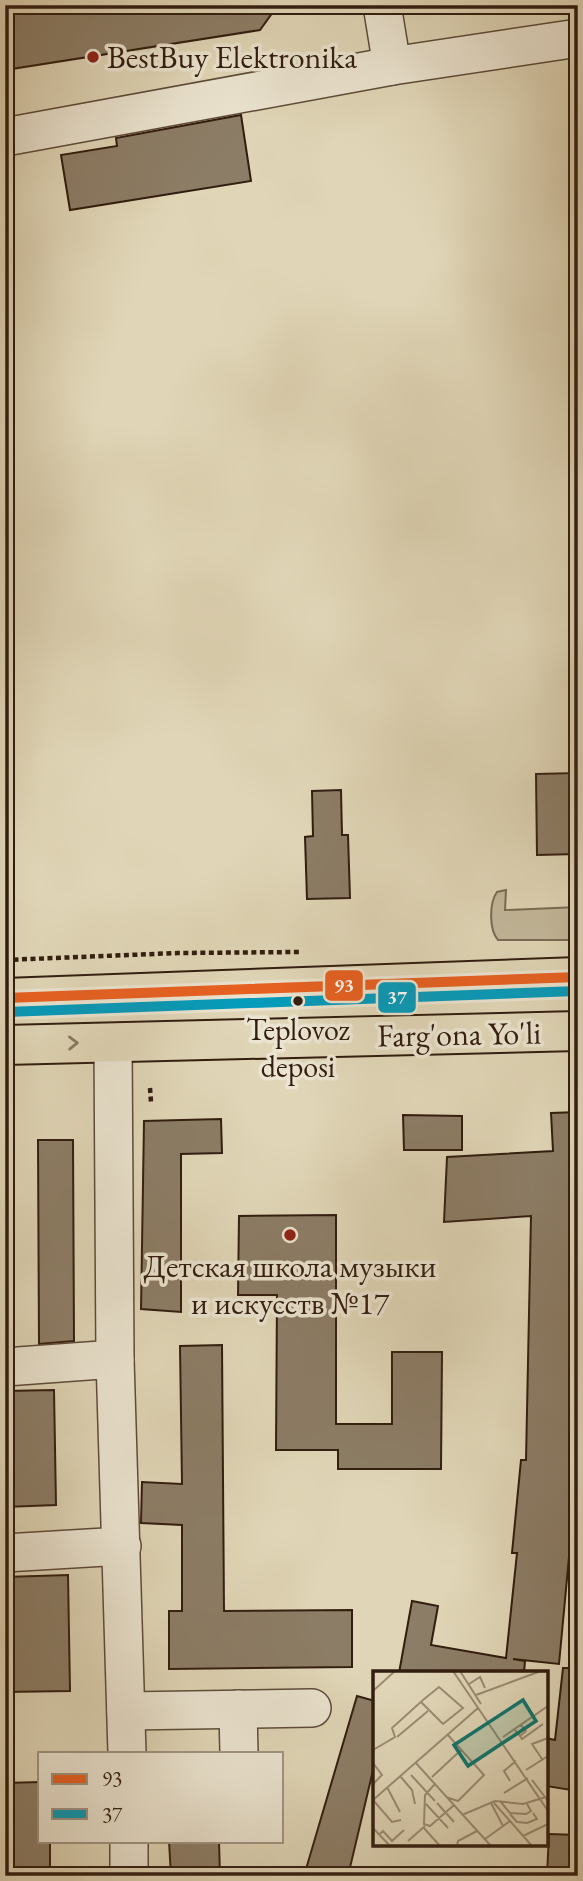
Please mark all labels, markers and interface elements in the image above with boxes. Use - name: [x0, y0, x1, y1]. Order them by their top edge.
- place label: BestBuy Elektronika: [107, 36, 357, 78]
- marker: BestBuy Elektronika: [85, 49, 101, 65]
- line badge: 93: [324, 969, 364, 1002]
- text: 93: [334, 973, 354, 998]
- line badge: 37: [377, 981, 417, 1014]
- text: 37: [387, 985, 408, 1010]
- marker: Teplovoz deposi: [291, 994, 305, 1008]
- place label: Teplovoz deposi: [246, 1010, 350, 1086]
- street label: Farg'ona Yo'li: [377, 1012, 542, 1056]
- one-way arrow: [68, 1036, 79, 1051]
- marker: Детская школа музыки и искусств №17: [282, 1227, 298, 1243]
- place label: Детская школа музыки и искусств №17: [144, 1245, 437, 1324]
- inset map: [373, 1671, 548, 1846]
- legend: [38, 1752, 284, 1842]
- text: 93: [102, 1765, 122, 1792]
- text: 37: [102, 1801, 123, 1828]

